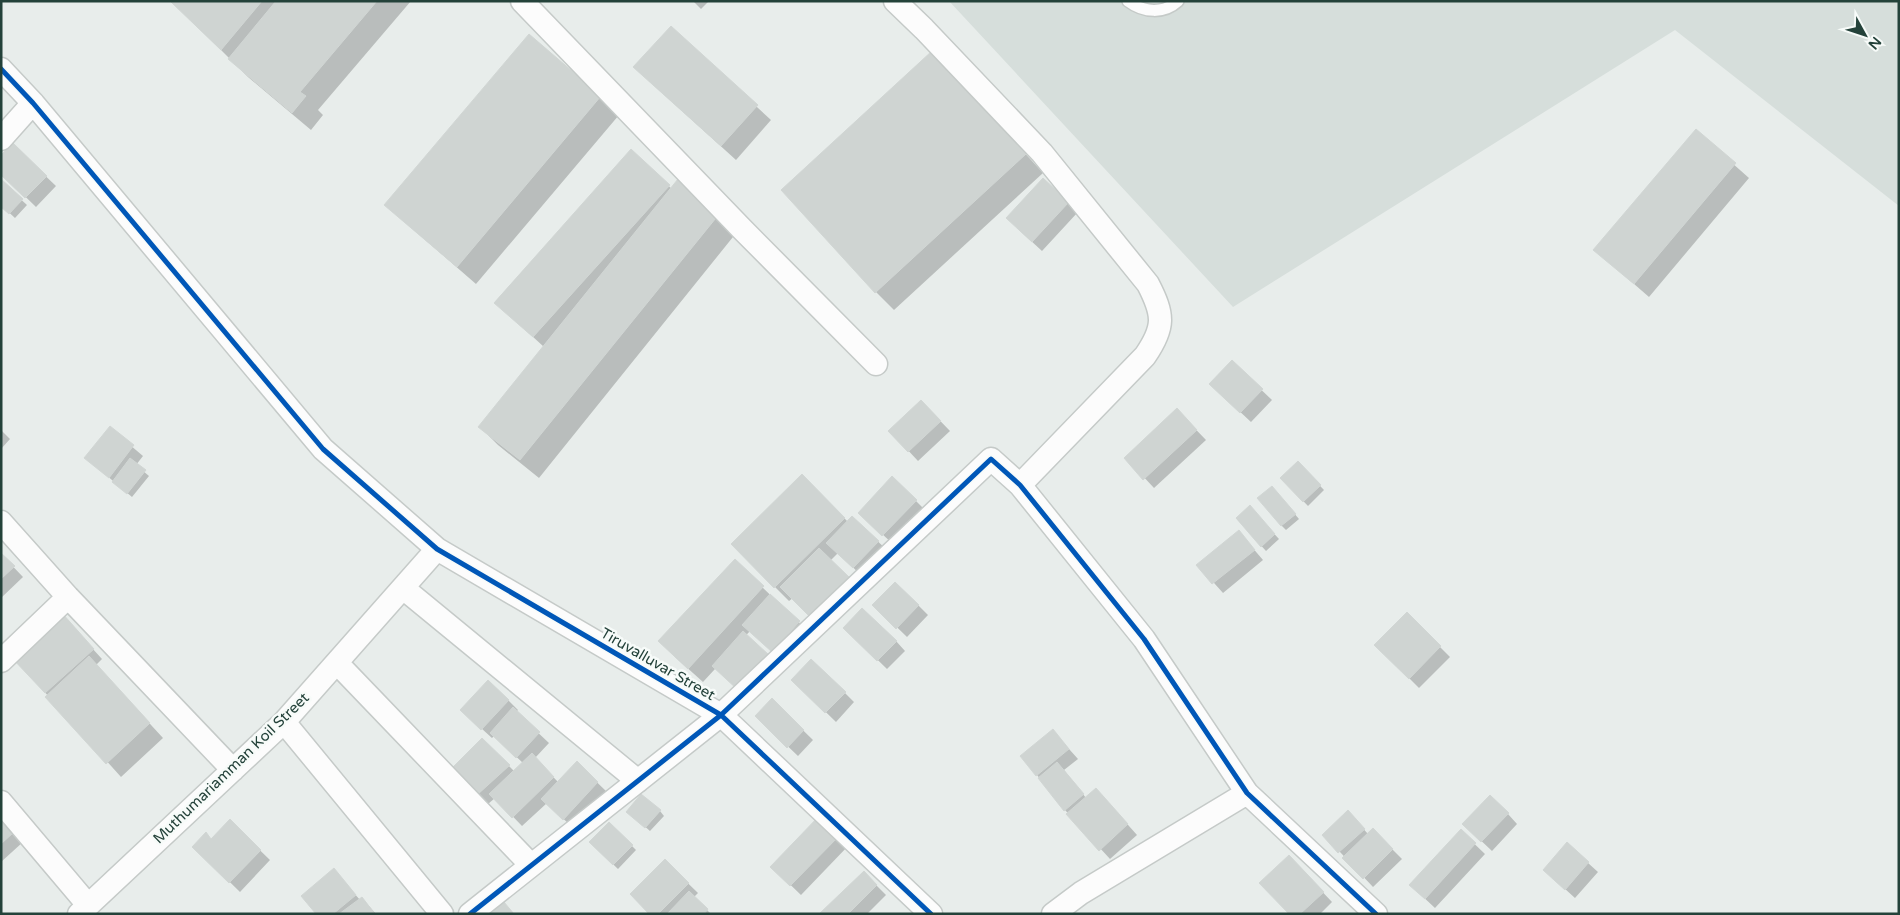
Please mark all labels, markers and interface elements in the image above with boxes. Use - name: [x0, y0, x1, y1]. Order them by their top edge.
- north arrow: [1840, 10, 1890, 60]
- text: N: [1864, 33, 1885, 53]
- street label: Tiruvalluvar Street: [598, 624, 719, 704]
- street label: Muthumariamman Koil Street: [149, 688, 313, 847]

